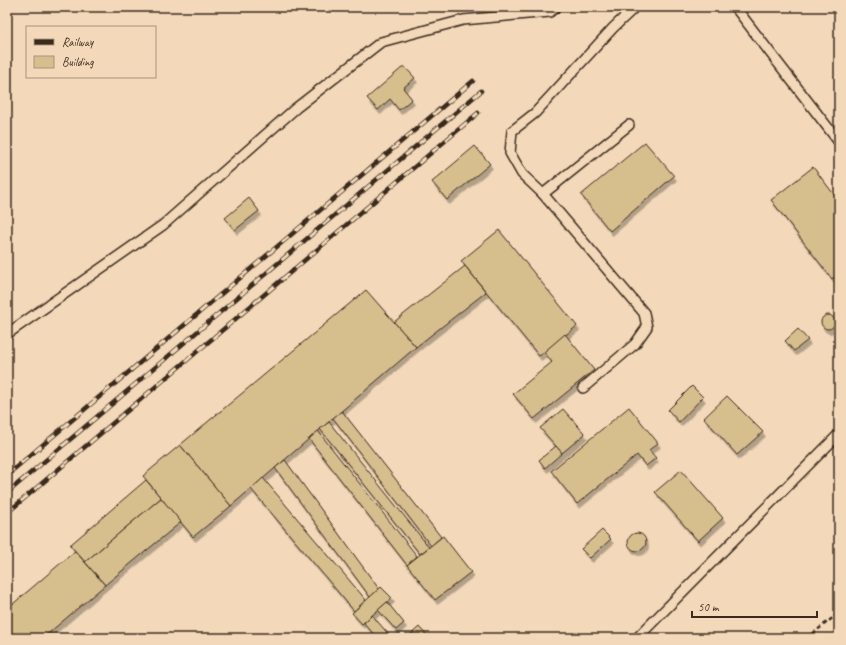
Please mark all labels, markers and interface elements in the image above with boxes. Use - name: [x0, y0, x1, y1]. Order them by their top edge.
- legend: [26, 26, 156, 78]
- text: Railway: [62, 34, 94, 50]
- text: Building: [62, 54, 94, 70]
- scale bar: [692, 593, 817, 619]
- text: 50 m: [698, 599, 720, 615]

